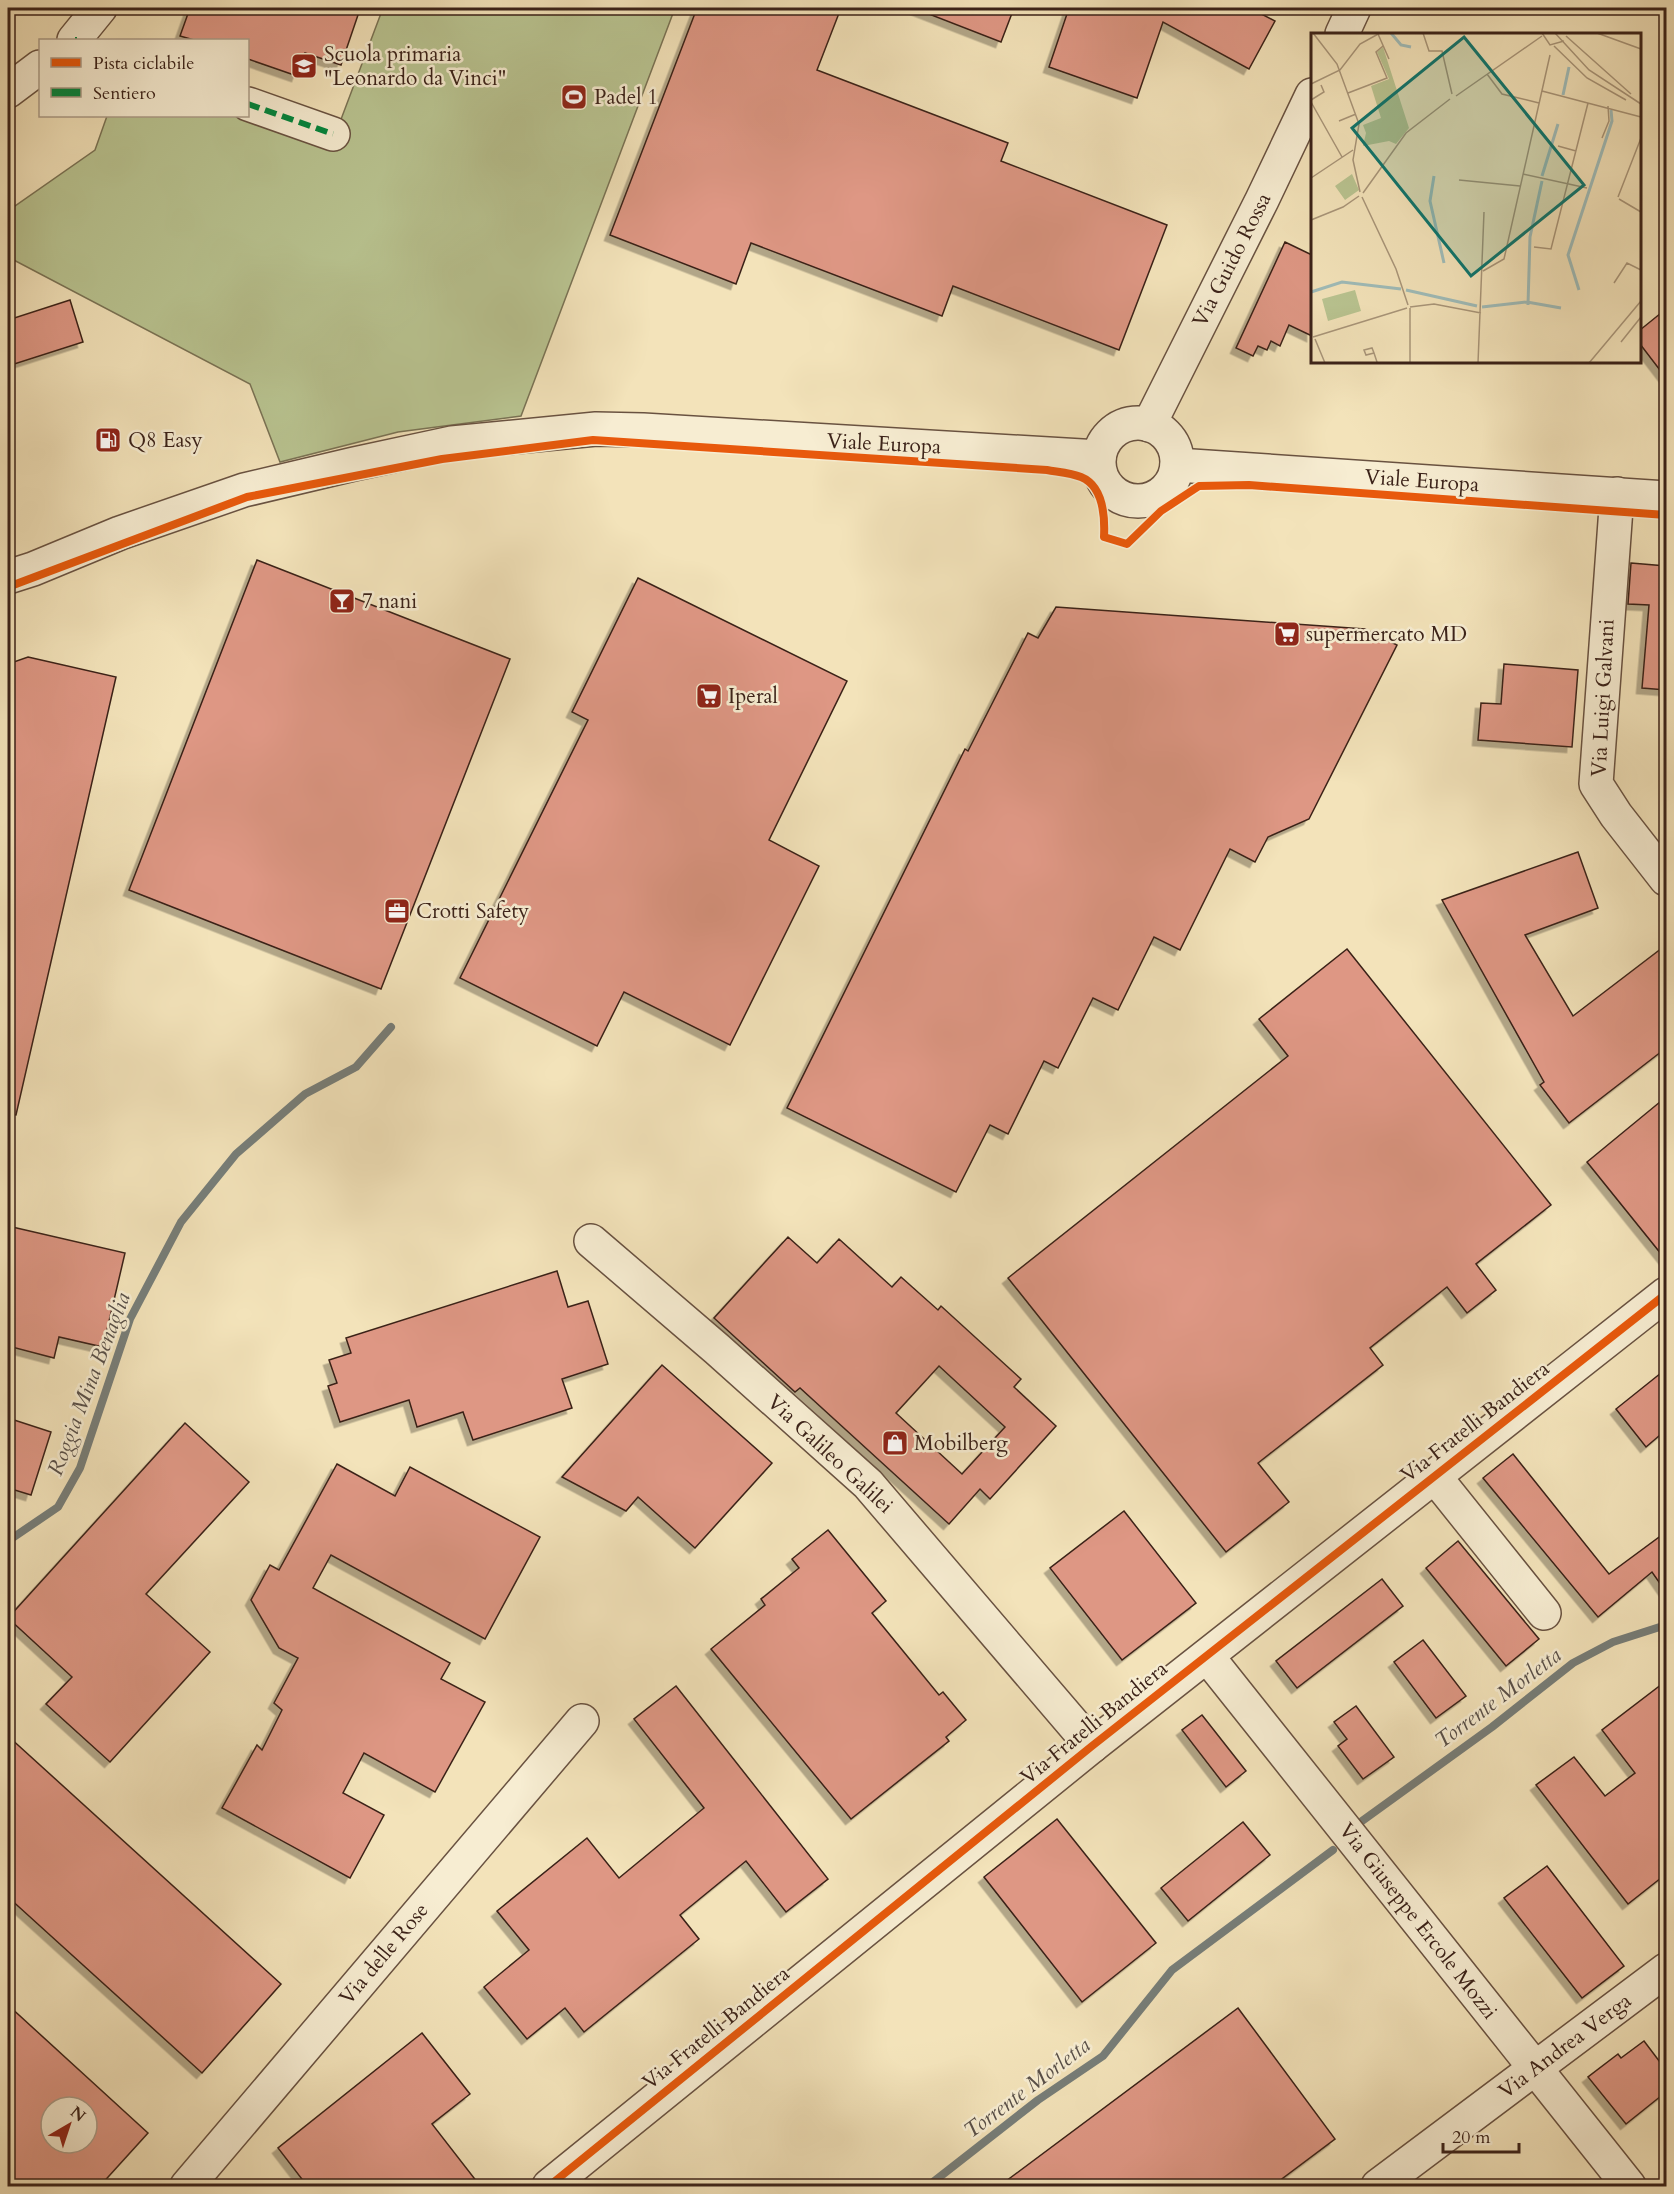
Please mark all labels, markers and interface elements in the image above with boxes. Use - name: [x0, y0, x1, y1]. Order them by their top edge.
- inset map: [1311, 33, 1641, 363]
- legend: [39, 39, 249, 117]
- place label: Scuola primaria "Leonardo da Vinci": [324, 40, 506, 93]
- text: Pista ciclabile: [93, 51, 194, 76]
- school or university icon: Scuola primaria "Leonardo da Vinci": [289, 51, 319, 81]
- text: Sentiero: [93, 81, 156, 106]
- sports icon: Padel 1: [559, 82, 589, 112]
- place label: Padel 1: [594, 83, 658, 112]
- street label: Via Guido Rossa: [1186, 188, 1278, 332]
- fuel station icon: Q8 Easy: [93, 425, 123, 455]
- place label: Q8 Easy: [128, 426, 203, 455]
- street label: Viale Europa: [826, 427, 942, 461]
- street label: Viale Europa: [1364, 463, 1480, 499]
- bar icon: 7 nani: [327, 586, 357, 616]
- place label: 7 nani: [362, 587, 417, 616]
- street label: Via Luigi Galvani: [1584, 618, 1622, 778]
- supermarket icon: supermercato MD: [1272, 619, 1302, 649]
- place label: supermercato MD: [1306, 620, 1467, 649]
- supermarket icon: Iperal: [694, 681, 724, 711]
- place label: Iperal: [728, 682, 778, 711]
- office icon: Crotti Safety: [382, 896, 412, 926]
- place label: Crotti Safety: [416, 897, 529, 926]
- water label: Roggia Mina Benaglia: [40, 1288, 138, 1480]
- street label: Via Fratelli Bandiera: [1394, 1355, 1556, 1489]
- street label: Via Galileo Galilei: [761, 1388, 899, 1520]
- shop icon: Mobilberg: [880, 1428, 910, 1458]
- place label: Mobilberg: [914, 1429, 1008, 1458]
- water label: Torrente Morletta: [1429, 1640, 1568, 1755]
- street label: Via Fratelli Bandiera: [1014, 1655, 1174, 1791]
- street label: Via Giuseppe Ercole Mozzi: [1332, 1817, 1504, 2025]
- street label: Via delle Rose: [333, 1897, 435, 2011]
- street label: Via Fratelli Bandiera: [636, 1960, 796, 2096]
- street label: Via Andrea Verga: [1493, 1986, 1637, 2106]
- water label: Torrente Morletta: [958, 2030, 1097, 2145]
- north arrow: [39, 2095, 99, 2155]
- text: N: [65, 2101, 90, 2127]
- scale bar: [1443, 2116, 1520, 2154]
- text: 20 m: [1452, 2125, 1491, 2150]

